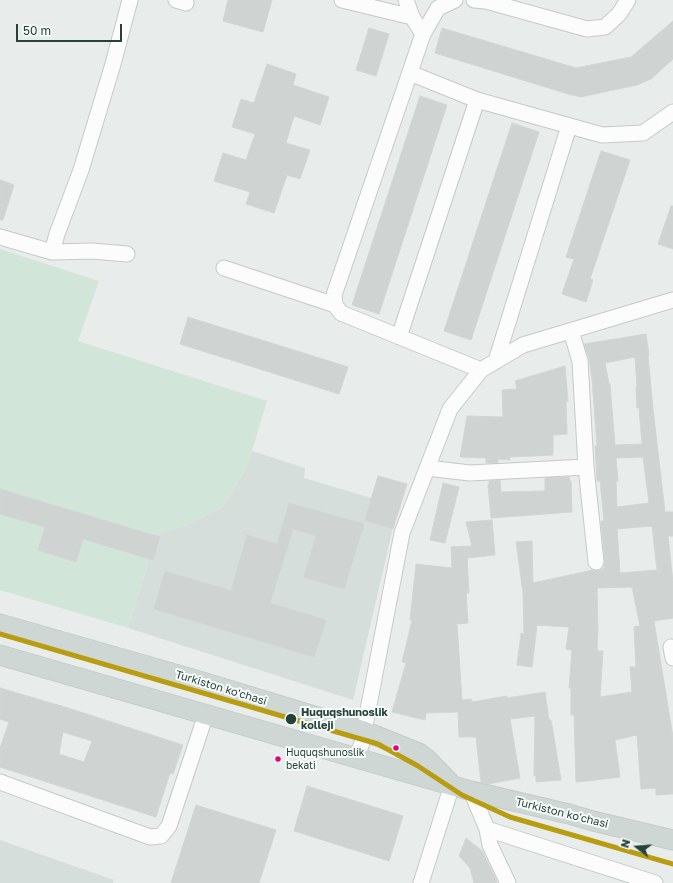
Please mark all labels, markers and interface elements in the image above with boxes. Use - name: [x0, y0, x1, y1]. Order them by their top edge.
- scale bar: [18, 16, 124, 42]
- text: 50 m: [23, 23, 51, 38]
- street label: Turkiston ko'chasi: [174, 668, 268, 708]
- place label: Huquqshunoslik kolleji: [301, 706, 388, 732]
- marker: Huquqshunoslik kolleji: [284, 712, 298, 726]
- unlabelled marker: [391, 743, 401, 753]
- place label: Huquqshunoslik bekati: [286, 747, 364, 770]
- marker: Huquqshunoslik bekati: [273, 754, 283, 764]
- street label: Turkiston ko'chasi: [514, 795, 610, 831]
- north arrow: [617, 827, 657, 867]
- text: N: [618, 837, 632, 849]

